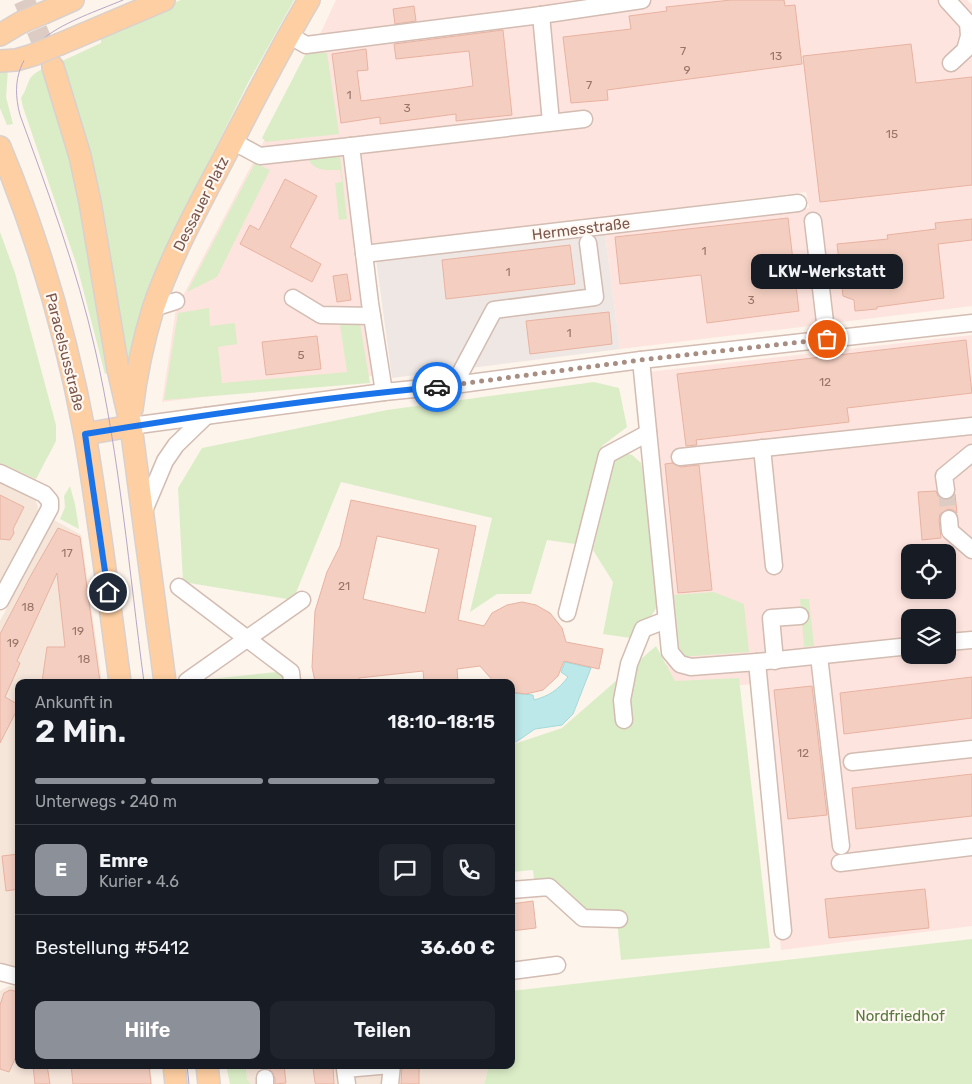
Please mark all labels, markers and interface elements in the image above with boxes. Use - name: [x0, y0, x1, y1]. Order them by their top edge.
- house number: 7: [680, 44, 686, 58]
- house number: 13: [770, 49, 782, 63]
- house number: 9: [683, 63, 691, 77]
- house number: 7: [586, 78, 592, 92]
- house number: 1: [346, 88, 352, 102]
- house number: 3: [403, 101, 411, 115]
- house number: 15: [886, 127, 898, 141]
- street label: Dessauer Platz: [169, 153, 233, 254]
- street label: Hermesstraße: [531, 214, 631, 244]
- house number: 1: [701, 244, 707, 258]
- callout: LKW-Werkstatt: [751, 254, 903, 289]
- text: LKW-Werkstatt: [768, 262, 886, 281]
- house number: 1: [505, 265, 511, 279]
- street label: Paracelsusstraße: [42, 291, 88, 413]
- house number: 3: [747, 293, 755, 307]
- pin: [806, 318, 848, 360]
- icon: bag: [813, 325, 841, 353]
- house number: 1: [566, 326, 572, 340]
- house number: 5: [297, 348, 305, 362]
- courier: [412, 362, 462, 412]
- icon: car: [423, 373, 451, 401]
- house number: 12: [819, 375, 831, 389]
- map controls: [901, 544, 956, 664]
- button: locate: [901, 544, 956, 599]
- house number: 17: [61, 546, 73, 560]
- pin: [87, 571, 129, 613]
- icon: home: [94, 578, 122, 606]
- house number: 21: [338, 579, 350, 593]
- house number: 18: [22, 600, 34, 614]
- button: layers: [901, 609, 956, 664]
- house number: 19: [72, 624, 84, 638]
- house number: 19: [7, 636, 19, 650]
- house number: 18: [78, 652, 90, 666]
- text: Ankunft in: [35, 693, 113, 712]
- text: 18:10–18:15: [388, 710, 495, 733]
- text: 2 Min.: [35, 712, 126, 750]
- house number: 12: [797, 746, 809, 760]
- text: Unterwegs · 240 m: [35, 792, 177, 811]
- button: chat: [379, 844, 431, 896]
- button: phone: [443, 844, 495, 896]
- text: Emre: [99, 849, 148, 872]
- text: E: [55, 858, 67, 881]
- text: Kurier · 4.6: [99, 872, 179, 891]
- text: Bestellung #5412: [35, 936, 190, 959]
- text: 36.60 €: [421, 936, 495, 959]
- button: Hilfe: [35, 1001, 260, 1059]
- button: Teilen: [270, 1001, 495, 1059]
- park label: Nordfriedhof: [855, 1007, 945, 1025]

